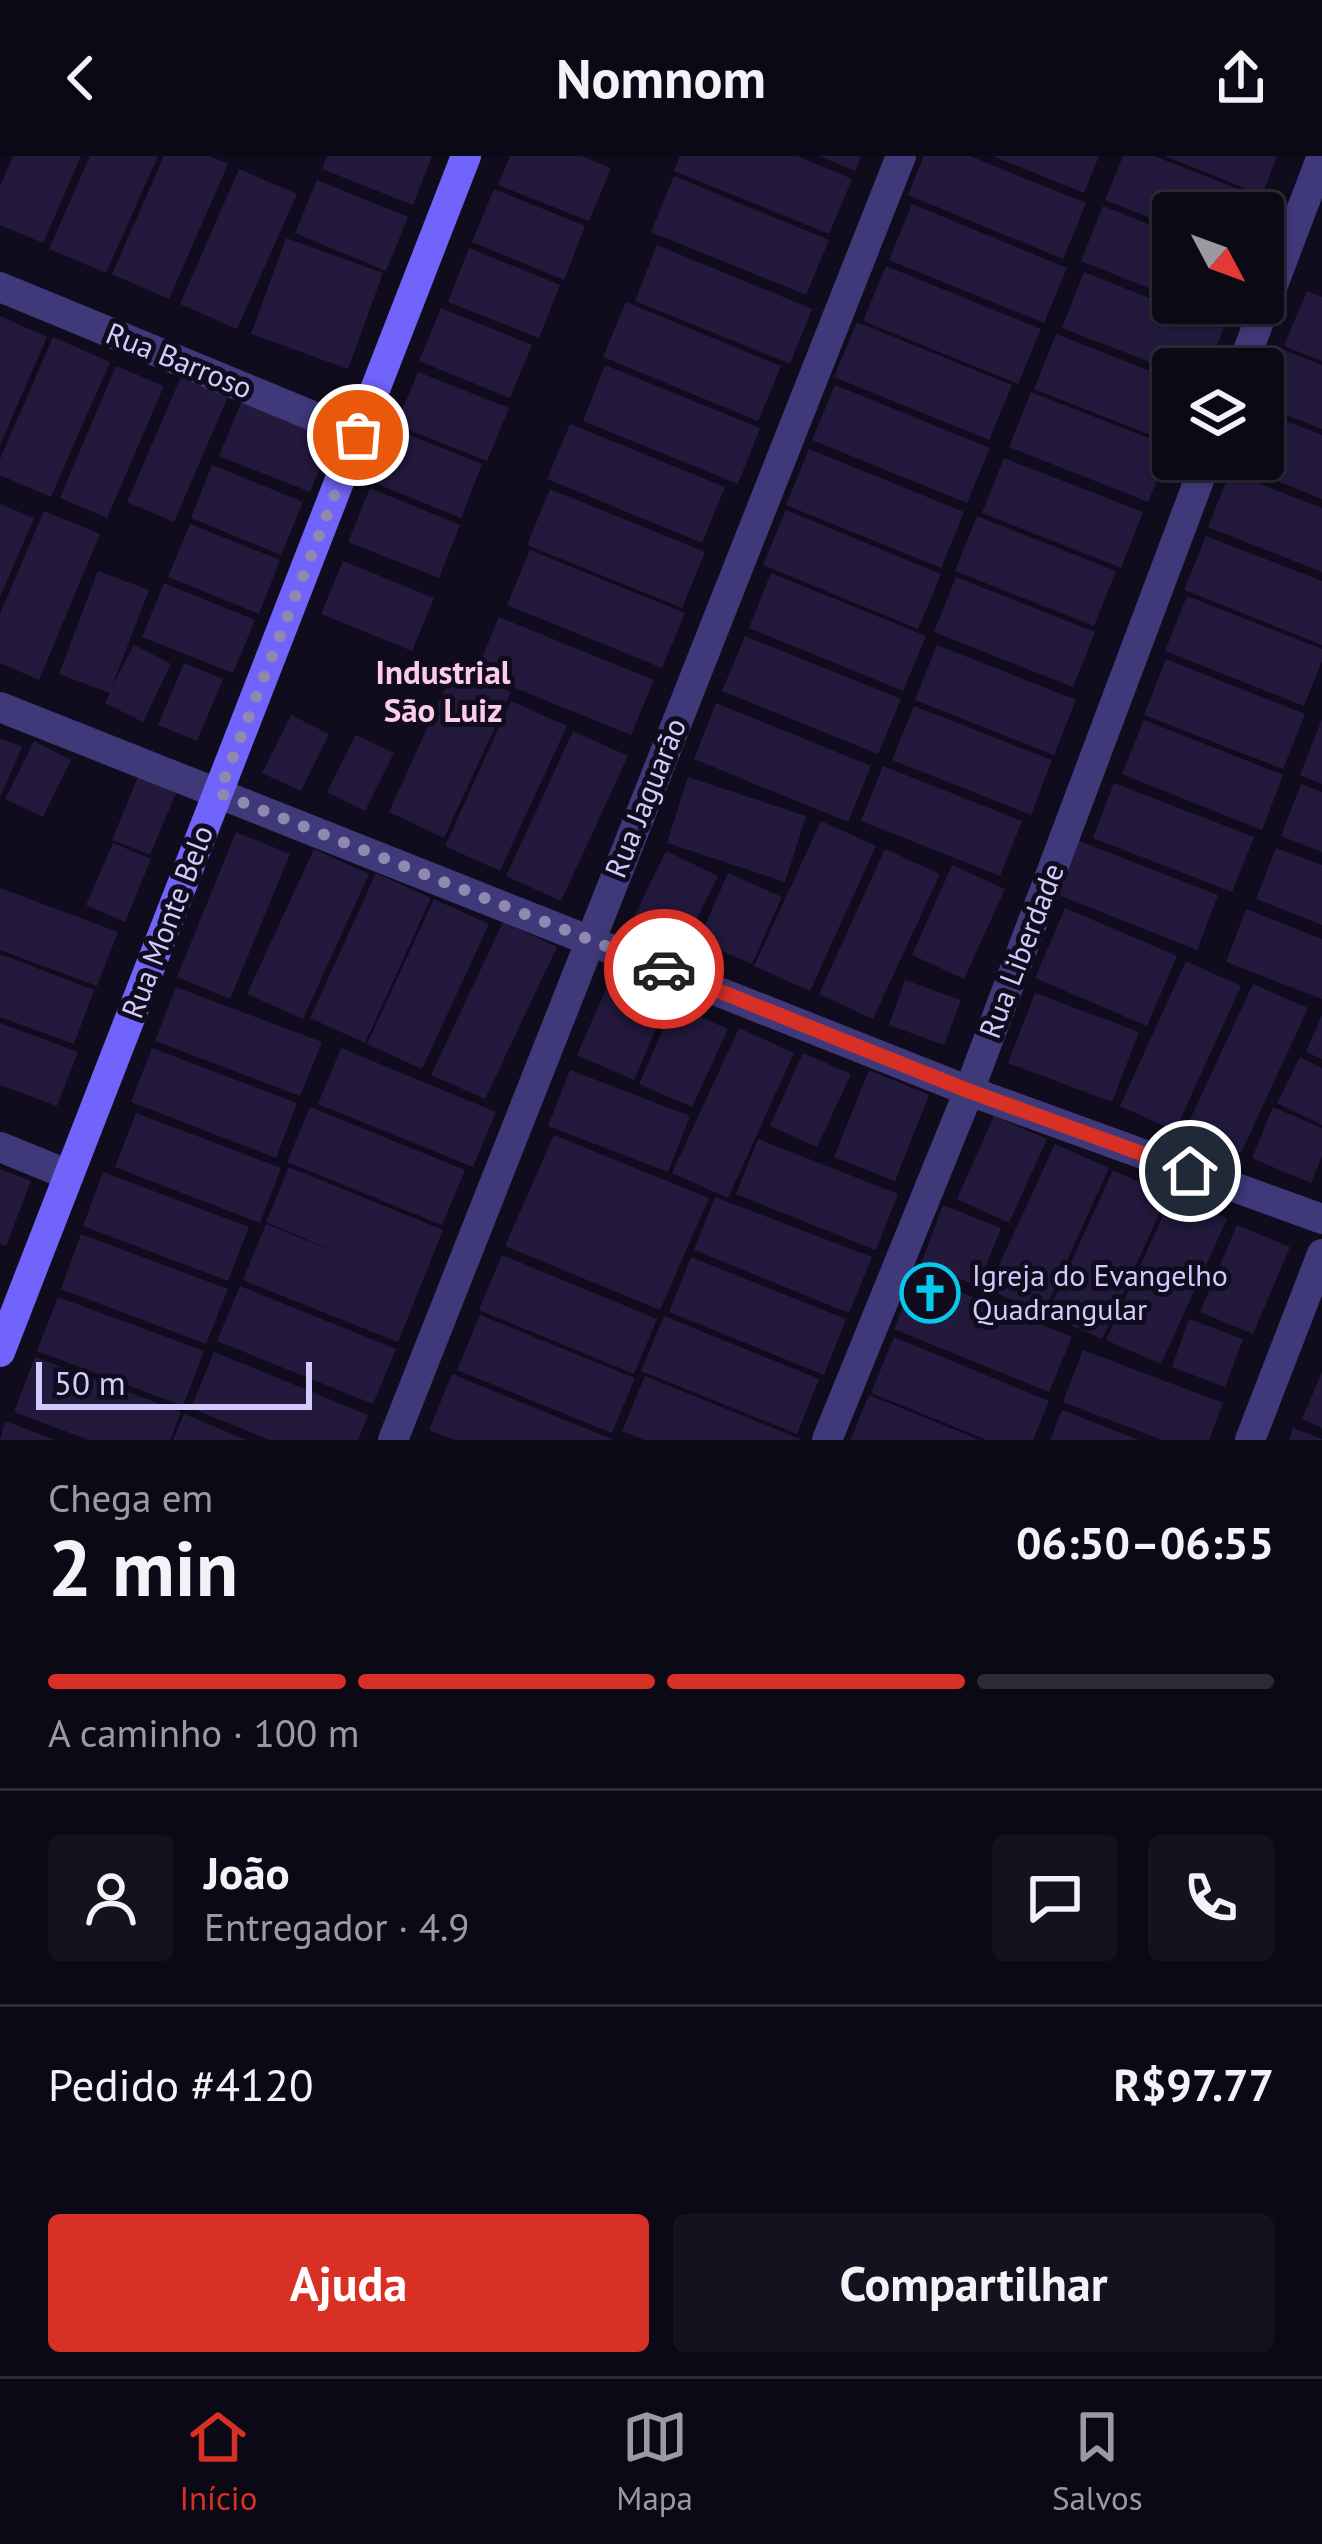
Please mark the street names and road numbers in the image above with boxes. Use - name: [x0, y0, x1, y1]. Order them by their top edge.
- street label: Rua Barroso: [101, 313, 258, 407]
- street label: Rua Jaguarão: [595, 712, 694, 883]
- street label: Rua Monte Belo: [112, 819, 221, 1023]
- street label: Rua Liberdade: [969, 857, 1072, 1043]

